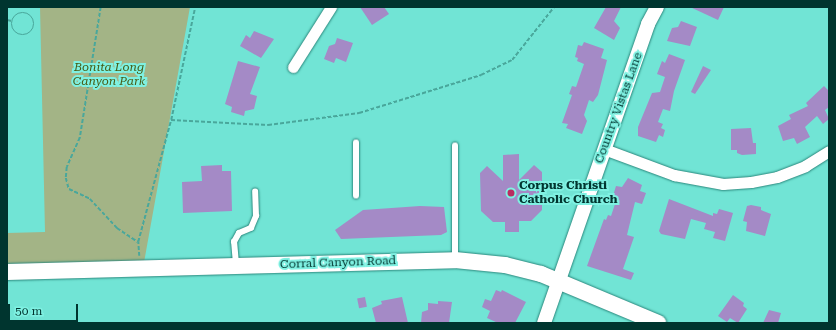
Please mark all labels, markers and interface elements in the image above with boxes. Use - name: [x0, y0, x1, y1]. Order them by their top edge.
- street label: Country Vistas Lane: [592, 51, 646, 165]
- park label: Bonita Long Canyon Park: [73, 61, 145, 89]
- place label: Corpus Christi Catholic Church: [519, 179, 618, 207]
- marker: Corpus Christi Catholic Church: [506, 188, 516, 198]
- street label: Corral Canyon Road: [280, 254, 396, 272]
- scale bar: [10, 296, 80, 322]
- text: 50 m: [15, 304, 42, 318]

